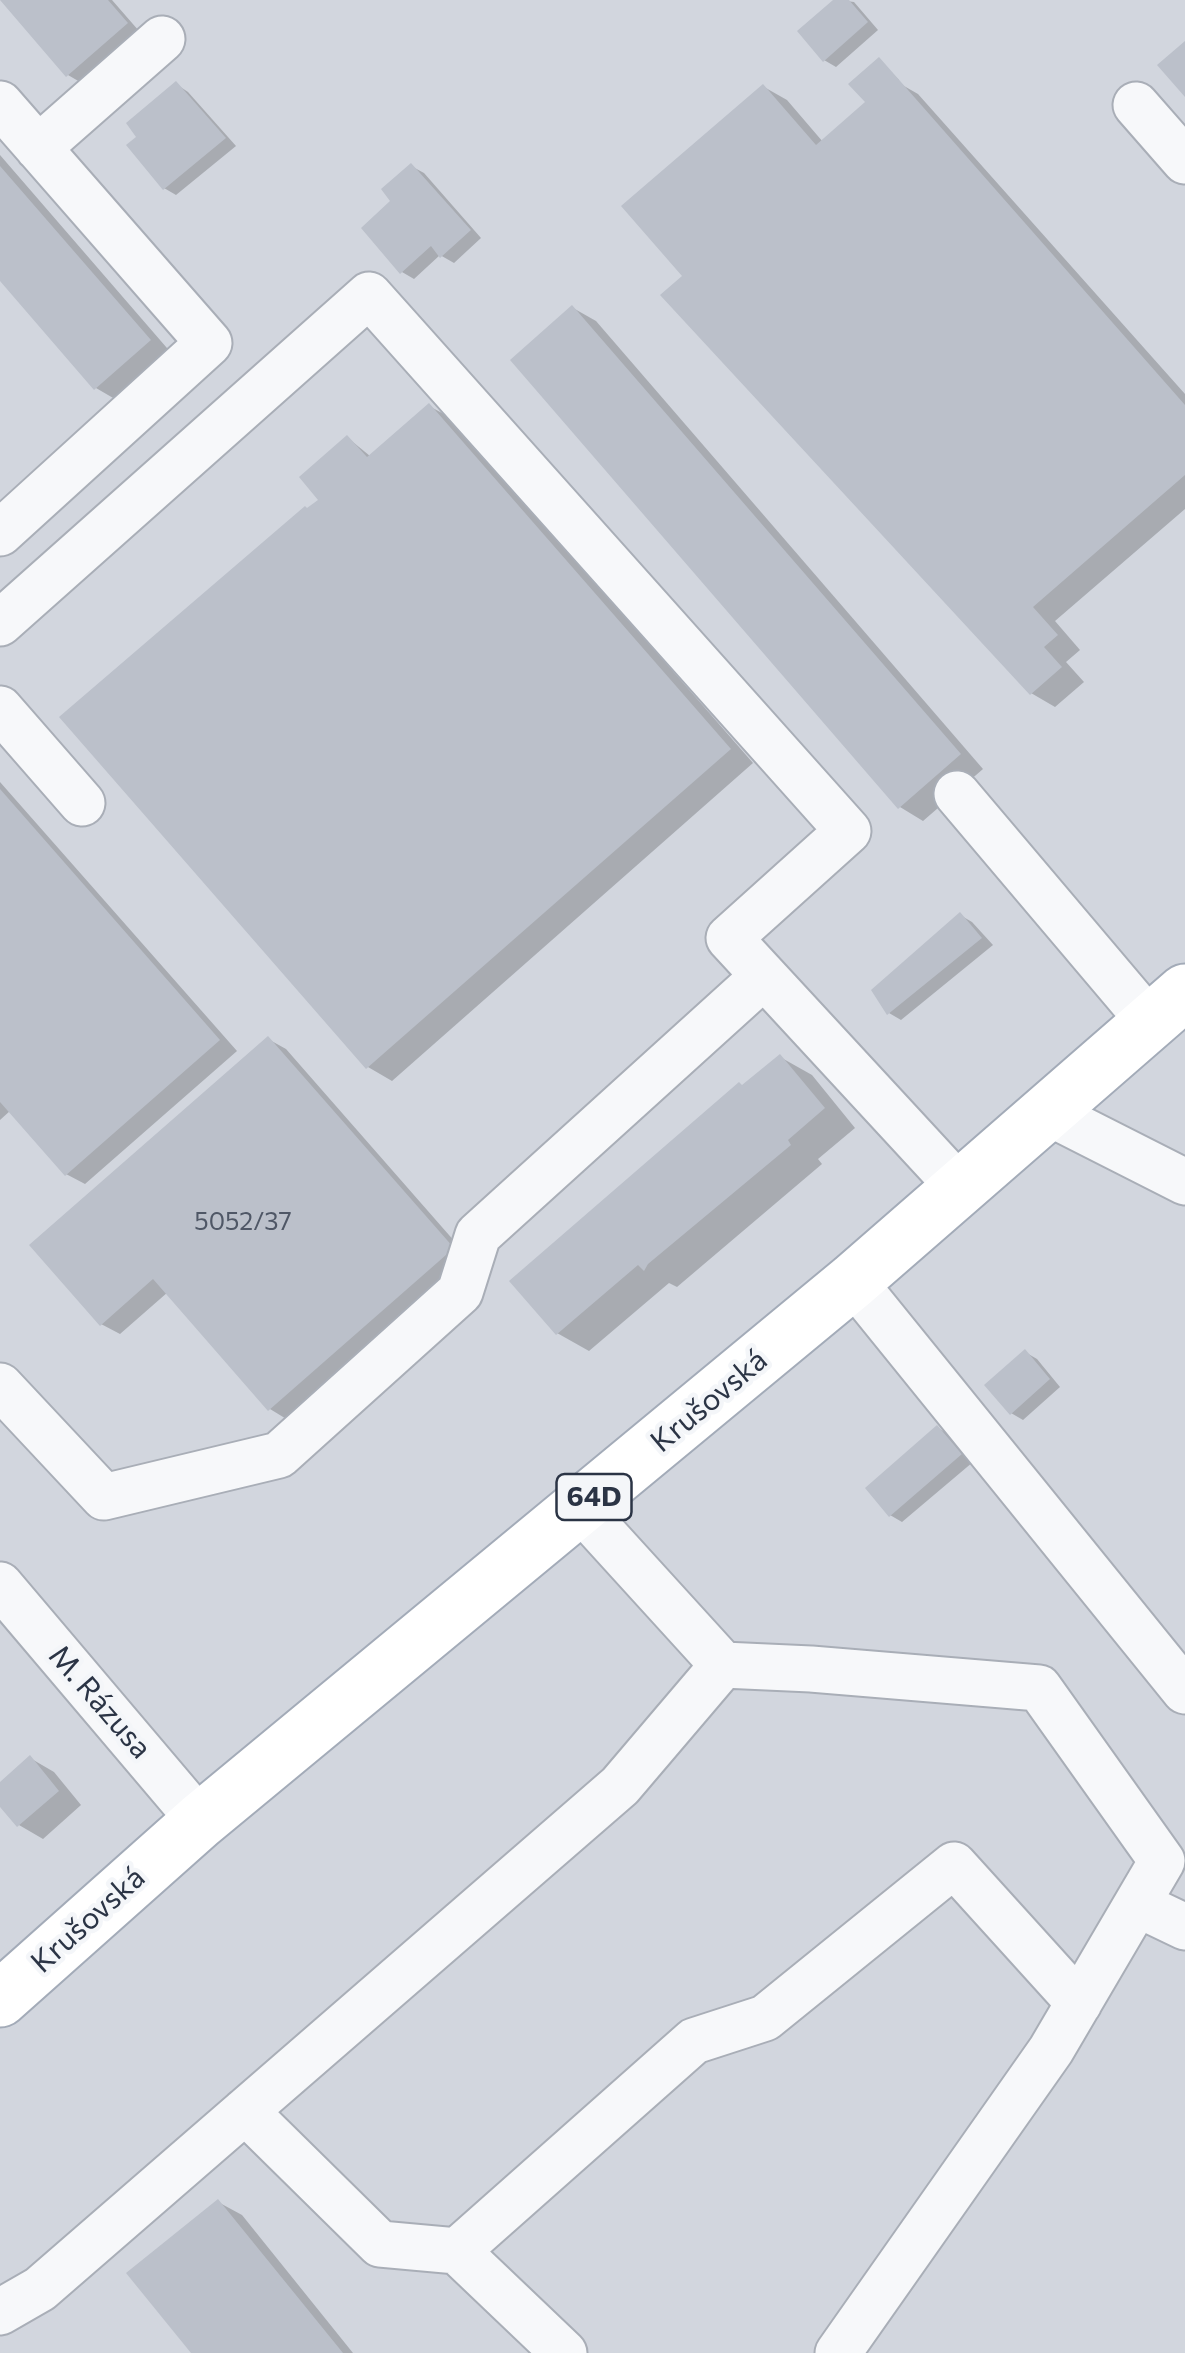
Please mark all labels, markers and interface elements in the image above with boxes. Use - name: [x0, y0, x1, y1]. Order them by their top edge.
- house number: 5052/37: [194, 1207, 292, 1237]
- street label: Krušovská: [644, 1342, 774, 1460]
- road number: 64D: [556, 1474, 632, 1520]
- street label: M. Rázusa: [41, 1638, 159, 1766]
- street label: Krušovská: [24, 1860, 152, 1980]

